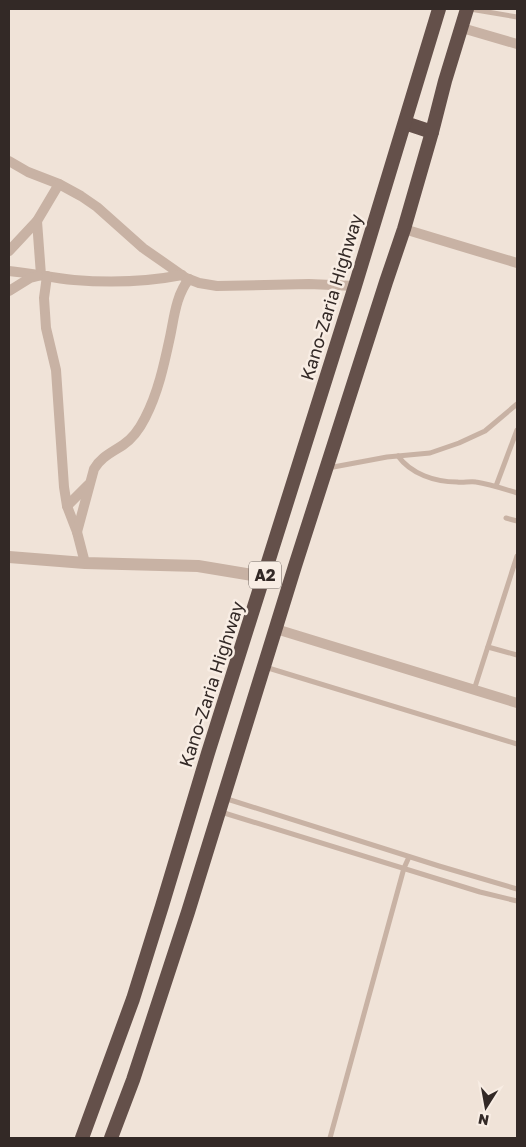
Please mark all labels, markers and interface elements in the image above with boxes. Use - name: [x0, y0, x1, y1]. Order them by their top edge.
- street label: Kano-Zaria Highway: [295, 211, 367, 383]
- road number: A2: [249, 562, 281, 588]
- street label: Kano-Zaria Highway: [174, 598, 248, 770]
- north arrow: [461, 1082, 511, 1132]
- text: N: [477, 1111, 490, 1130]

